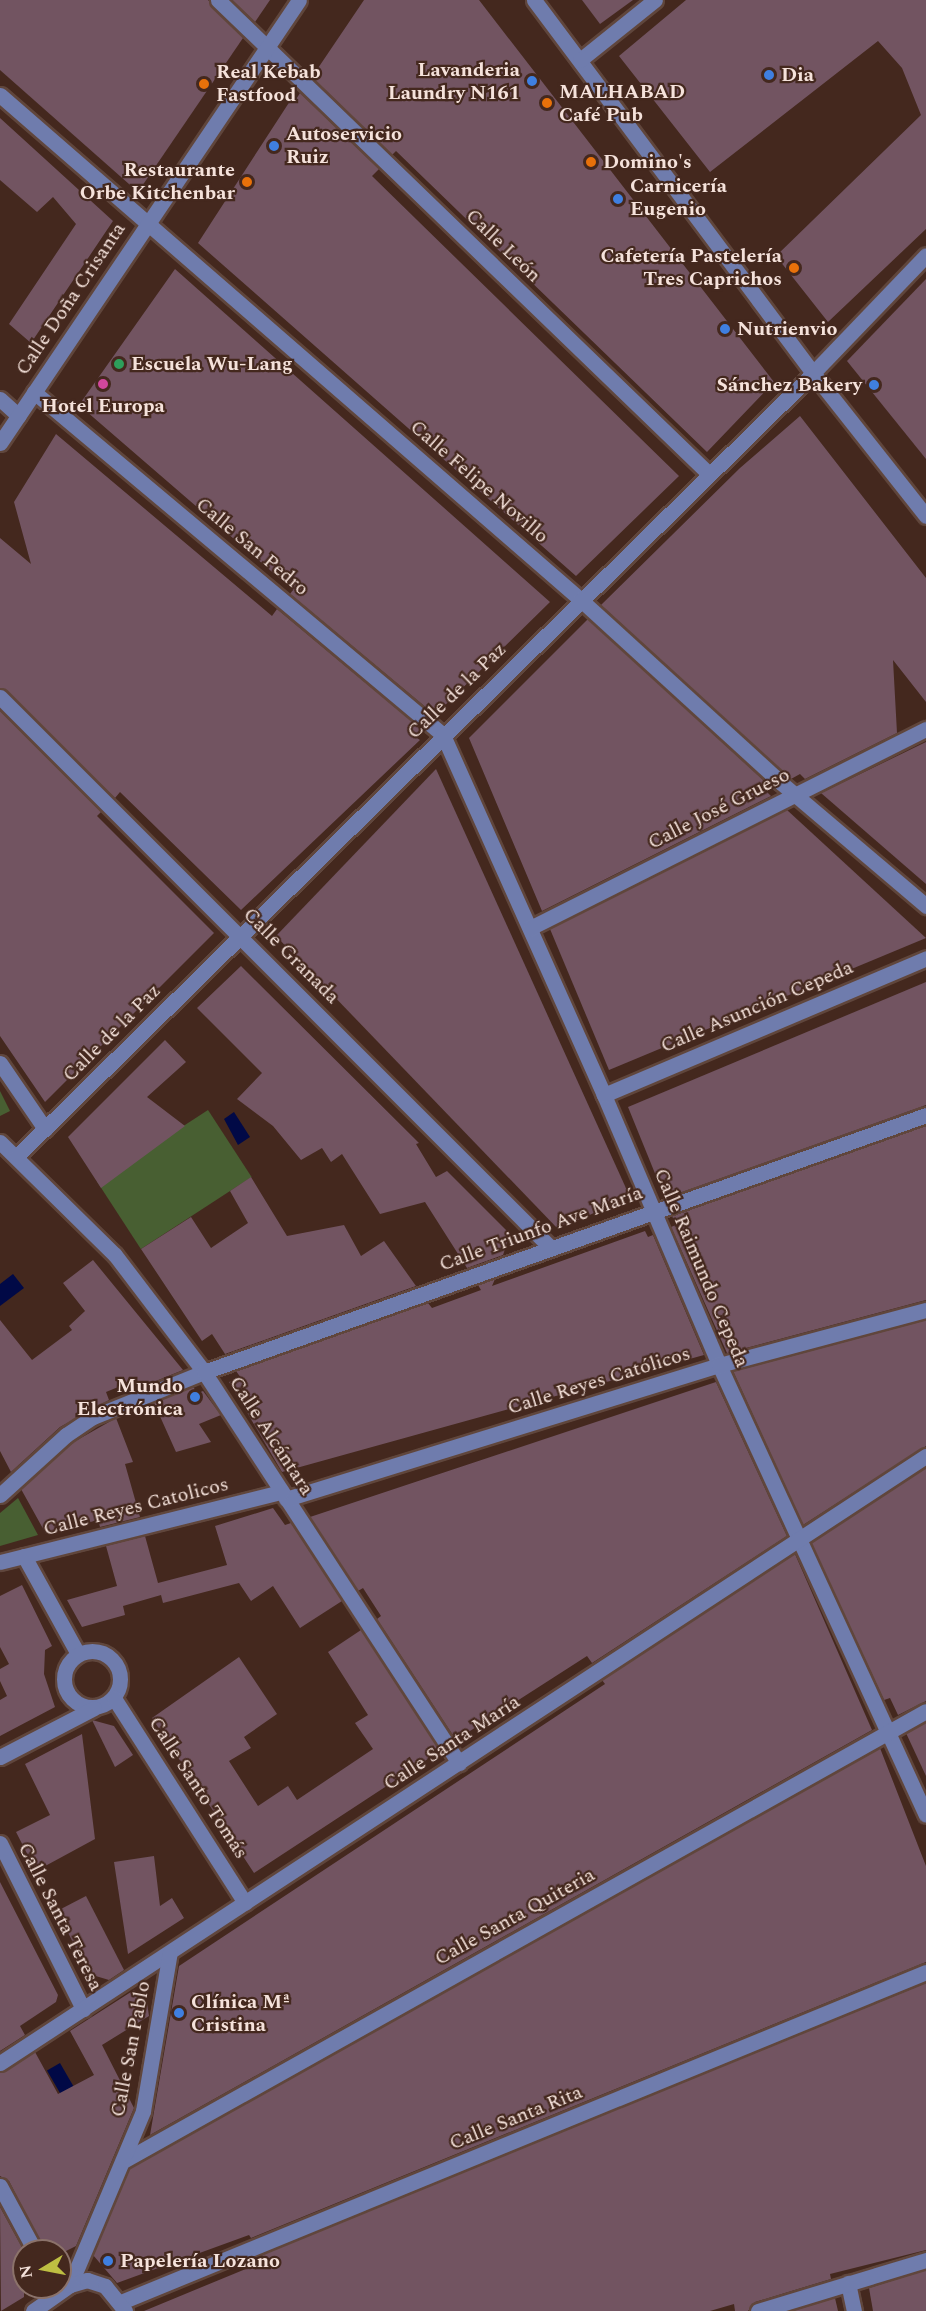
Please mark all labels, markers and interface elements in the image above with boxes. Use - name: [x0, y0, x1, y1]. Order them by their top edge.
- place label: Lavanderia Laundry N161: [388, 58, 520, 105]
- place label: Real Kebab Fastfood: [216, 60, 321, 107]
- place label: Dia: [781, 63, 814, 87]
- marker: Dia: [762, 68, 776, 82]
- marker: Lavanderia Laundry N161: [525, 74, 539, 88]
- marker: Real Kebab Fastfood: [197, 77, 211, 91]
- place label: MALHABAD Café Pub: [559, 80, 685, 127]
- marker: MALHABAD Café Pub: [540, 96, 554, 110]
- place label: Autoservicio Ruiz: [286, 122, 402, 169]
- marker: Autoservicio Ruiz: [267, 139, 281, 153]
- place label: Domino's: [603, 150, 692, 174]
- marker: Domino's: [584, 155, 598, 169]
- place label: Restaurante Orbe Kitchenbar: [80, 158, 235, 205]
- marker: Restaurante Orbe Kitchenbar: [240, 175, 254, 189]
- place label: Carnicería Eugenio: [630, 175, 727, 222]
- marker: Carnicería Eugenio: [611, 192, 625, 206]
- street label: Calle León: [460, 204, 546, 288]
- street label: Calle Doña Crisanta: [11, 218, 131, 380]
- place label: Cafetería Pastelería Tres Caprichos: [601, 244, 782, 291]
- marker: Cafetería Pastelería Tres Caprichos: [787, 261, 801, 275]
- place label: Nutrienvio: [737, 317, 838, 341]
- marker: Nutrienvio: [718, 322, 732, 336]
- place label: Escuela Wu-Lang: [131, 352, 293, 376]
- marker: Escuela Wu-Lang: [112, 357, 126, 371]
- place label: Sánchez Bakery: [716, 373, 862, 397]
- marker: Hotel Europa: [96, 377, 110, 391]
- marker: Sánchez Bakery: [867, 378, 881, 392]
- place label: Hotel Europa: [41, 394, 165, 418]
- street label: Calle Felipe Novillo: [405, 415, 553, 549]
- street label: Calle San Pedro: [191, 493, 313, 601]
- street label: Calle de la Paz: [402, 638, 512, 744]
- street label: Calle José Grueso: [644, 763, 794, 855]
- street label: Calle Granada: [238, 903, 344, 1009]
- street label: Calle Asunción Cepeda: [657, 956, 857, 1058]
- street label: Calle de la Paz: [58, 979, 166, 1087]
- street label: Calle Raimundo Cepeda: [648, 1165, 754, 1371]
- street label: Calle Triunfo Ave María: [436, 1181, 646, 1277]
- street label: Calle Reyes Católicos: [505, 1342, 693, 1420]
- street label: Calle Alcántara: [224, 1372, 318, 1500]
- place label: Mundo Electrónica: [77, 1374, 183, 1421]
- marker: Mundo Electrónica: [188, 1390, 202, 1404]
- street label: Calle Reyes Catolicos: [41, 1472, 231, 1542]
- street label: Calle Santa María: [379, 1690, 525, 1796]
- street label: Calle Santo Tomás: [143, 1712, 253, 1864]
- street label: Calle Santa Teresa: [12, 1839, 108, 1995]
- street label: Calle Santa Quiteria: [431, 1863, 599, 1971]
- street label: Calle San Pablo: [106, 1979, 156, 2119]
- place label: Clínica Mª Cristina: [191, 1990, 291, 2037]
- marker: Clínica Mª Cristina: [172, 2006, 186, 2020]
- street label: Calle Santa Rita: [446, 2080, 586, 2156]
- north arrow: [12, 2239, 72, 2299]
- place label: Papelería Lozano: [120, 2249, 280, 2273]
- marker: Papelería Lozano: [101, 2254, 115, 2268]
- text: N: [13, 2263, 39, 2280]

